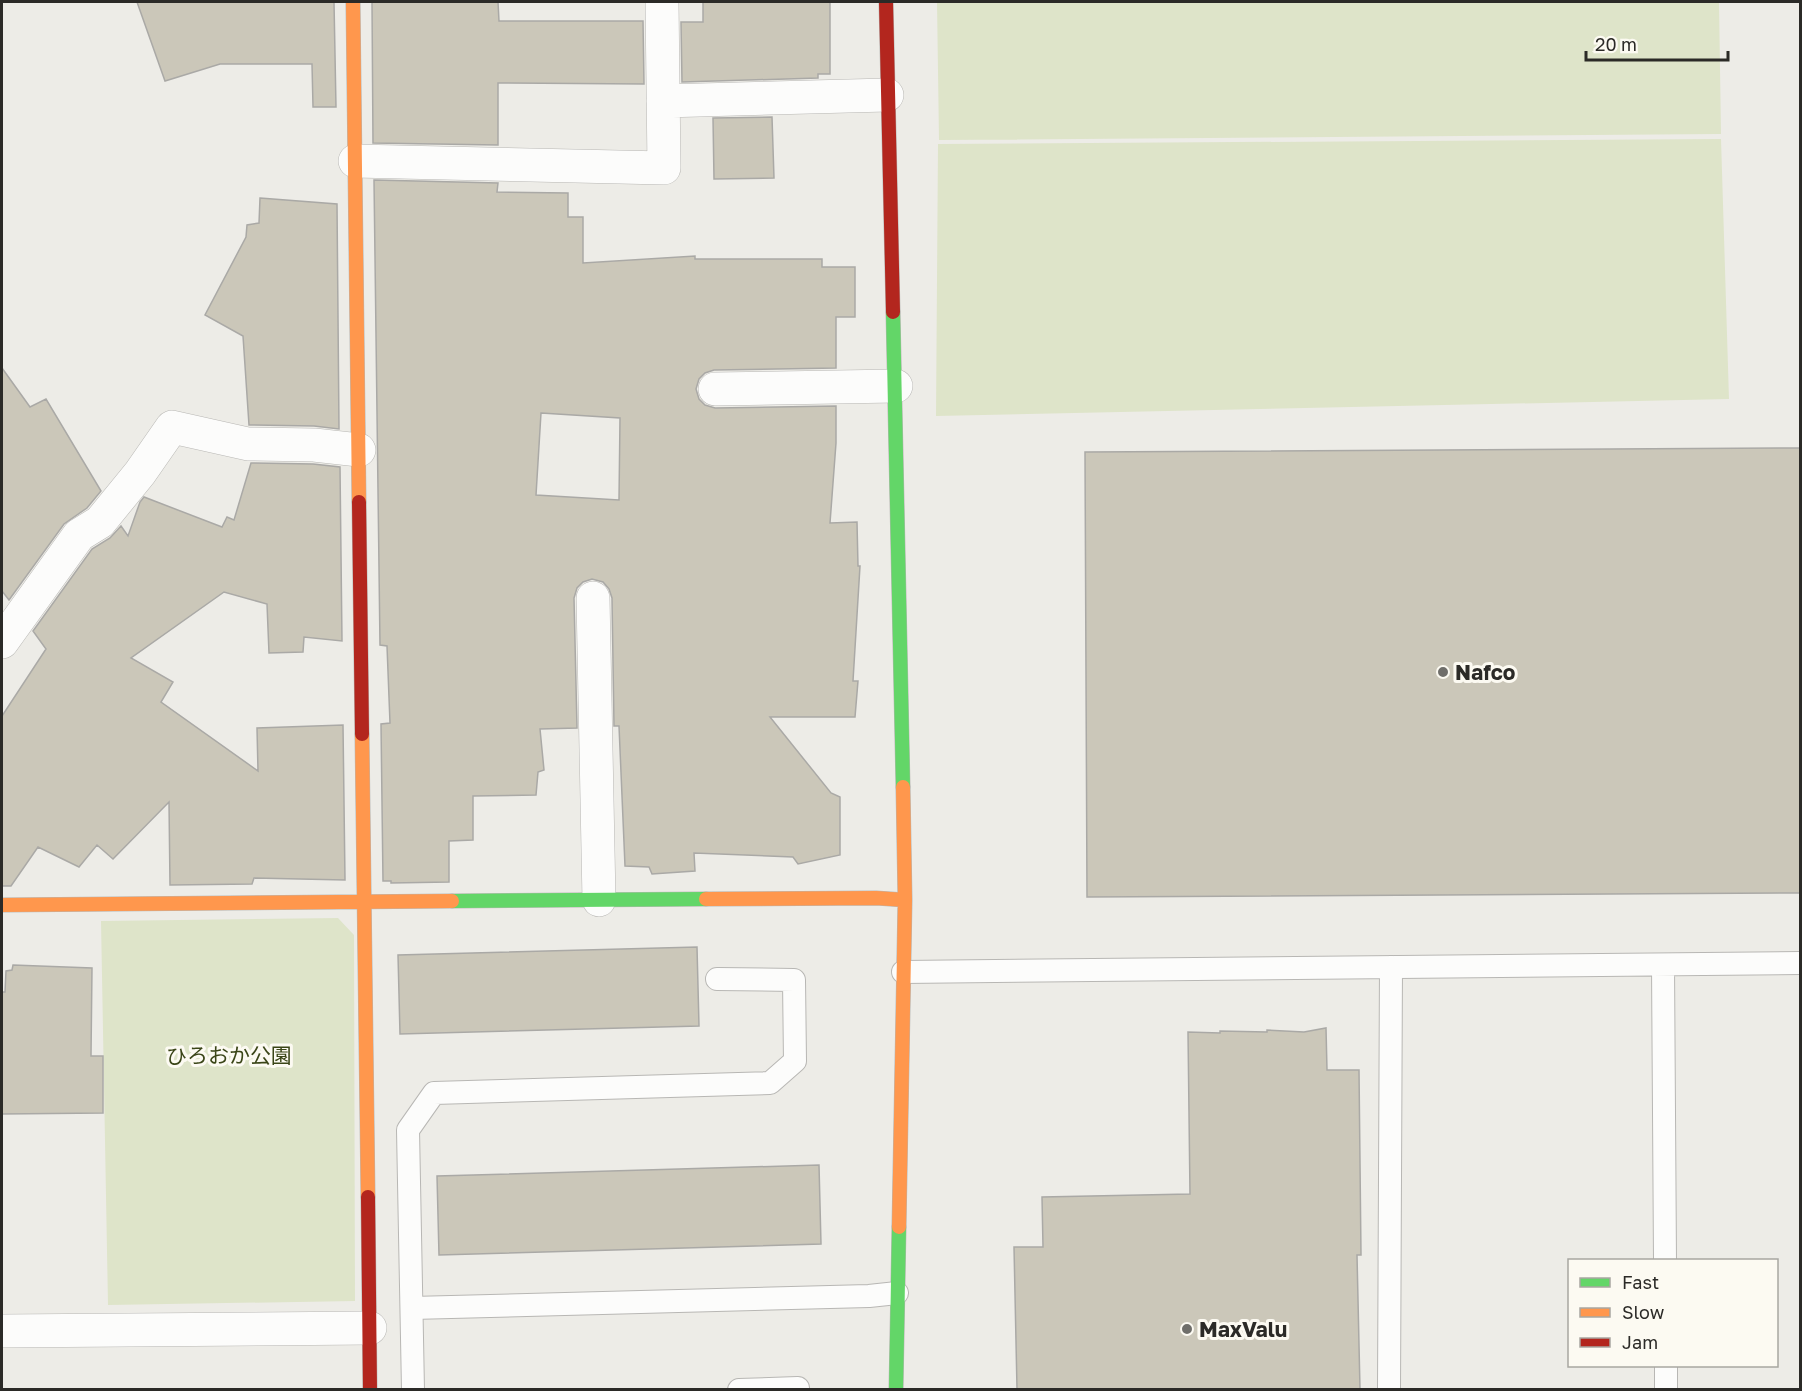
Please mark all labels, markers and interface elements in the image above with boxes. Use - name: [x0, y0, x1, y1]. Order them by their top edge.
- scale bar: [1586, 24, 1728, 62]
- text: 20 m: [1595, 33, 1637, 55]
- place label: Nafco: [1455, 659, 1515, 685]
- marker: Nafco: [1436, 665, 1450, 679]
- park label: ひろおか公園: [166, 1042, 292, 1068]
- legend: [1568, 1259, 1778, 1367]
- text: Fast: [1622, 1271, 1659, 1293]
- text: Slow: [1622, 1301, 1665, 1323]
- place label: MaxValu: [1199, 1316, 1287, 1342]
- marker: MaxValu: [1180, 1322, 1194, 1336]
- text: Jam: [1622, 1331, 1658, 1353]

